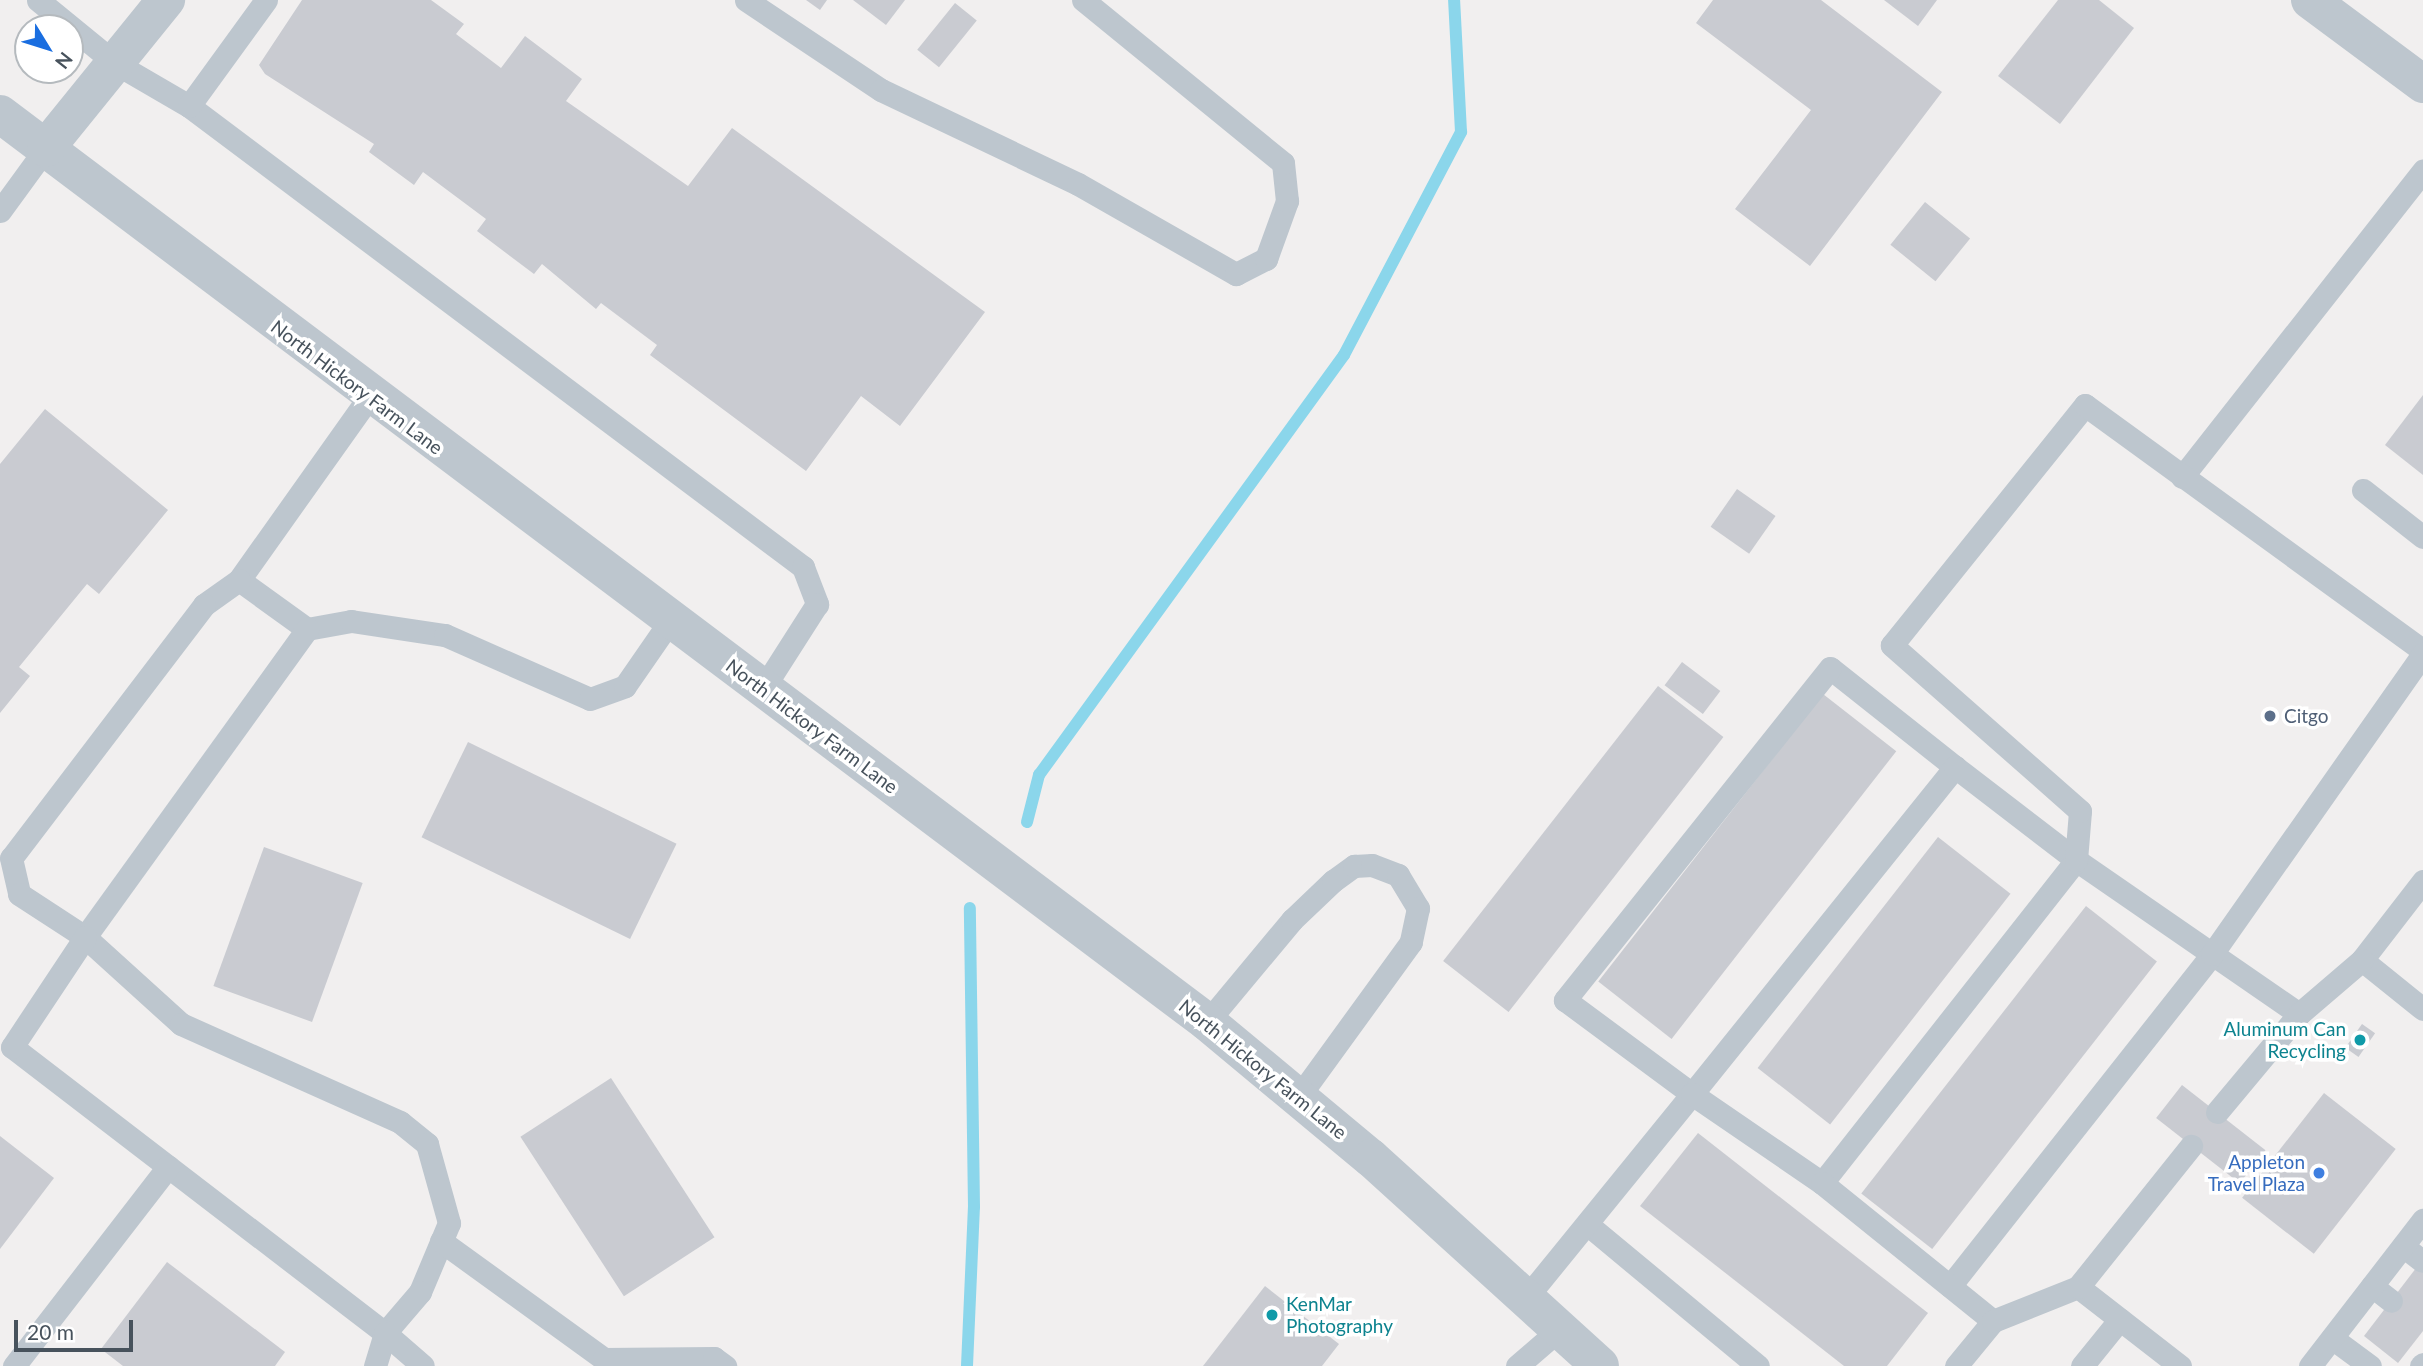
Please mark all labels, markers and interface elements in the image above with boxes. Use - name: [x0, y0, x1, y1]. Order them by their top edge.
- north arrow: [14, 14, 84, 84]
- text: N: [51, 48, 78, 74]
- street label: North Hickory Farm Lane: [266, 315, 448, 459]
- street label: North Hickory Farm Lane: [721, 654, 903, 798]
- place label: Citgo: [2284, 705, 2329, 727]
- marker: Citgo: [2262, 708, 2278, 724]
- street label: North Hickory Farm Lane: [1174, 994, 1352, 1144]
- place label: Aluminum Can Recycling: [2223, 1018, 2346, 1062]
- marker: Aluminum Can Recycling: [2352, 1032, 2368, 1048]
- place label: Appleton Travel Plaza: [2208, 1151, 2305, 1195]
- marker: Appleton Travel Plaza: [2311, 1165, 2327, 1181]
- place label: KenMar Photography: [1286, 1293, 1393, 1337]
- scale bar: [18, 1306, 136, 1350]
- marker: KenMar Photography: [1264, 1307, 1280, 1323]
- text: 20 m: [27, 1319, 74, 1344]

